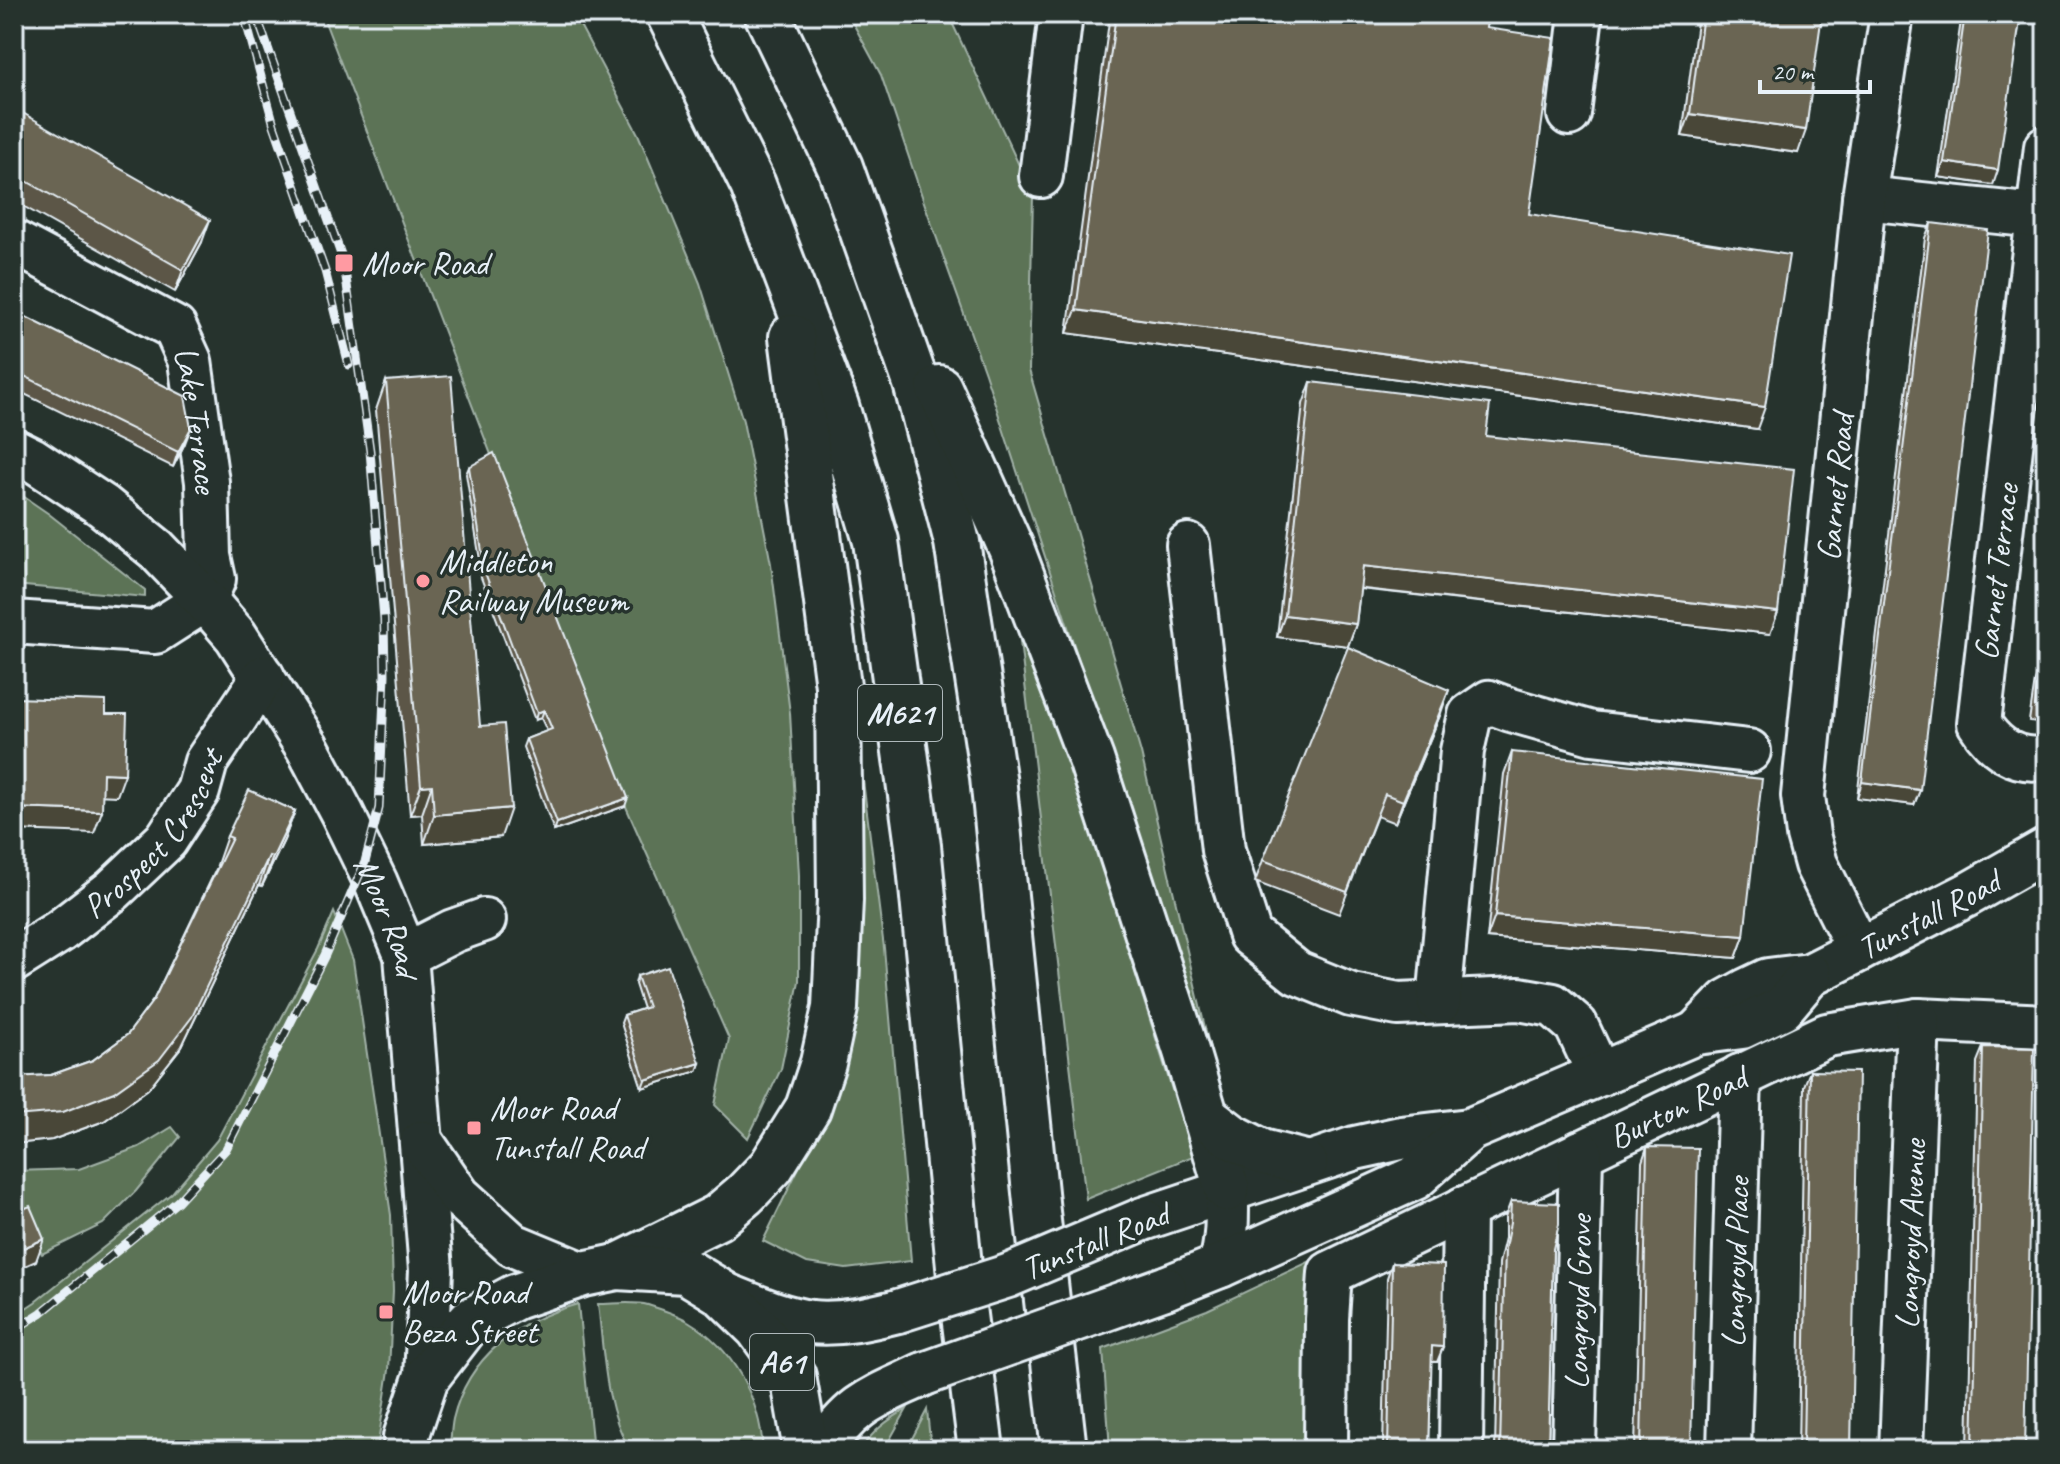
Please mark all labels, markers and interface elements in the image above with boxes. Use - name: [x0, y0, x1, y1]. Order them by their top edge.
- scale bar: [1760, 44, 1870, 94]
- text: 20 m: [1772, 57, 1815, 87]
- place label: Moor Road: [362, 242, 494, 285]
- marker: Moor Road: [333, 252, 355, 274]
- street label: Lake Terrace: [164, 338, 229, 496]
- street label: Garnet Road: [1806, 407, 1864, 563]
- street label: Garnet Terrace: [1964, 480, 2028, 663]
- place label: Middleton Railway Museum: [439, 540, 630, 622]
- marker: Middleton Railway Museum: [414, 572, 432, 590]
- road number: M621: [858, 685, 942, 741]
- street label: Prospect Crescent: [74, 736, 233, 927]
- street label: Moor Road: [345, 849, 430, 983]
- street label: Tunstall Road: [1850, 857, 2011, 969]
- street label: Burton Road: [1601, 1054, 1757, 1158]
- place label: Moor Road Tunstall Road: [490, 1087, 649, 1169]
- marker: Moor Road Tunstall Road: [465, 1119, 483, 1137]
- street label: Longroyd Avenue: [1884, 1137, 1935, 1330]
- street label: Longroyd Place: [1711, 1174, 1759, 1348]
- street label: Tunstall Road: [1015, 1190, 1179, 1290]
- street label: Longroyd Grove: [1554, 1211, 1601, 1390]
- place label: Moor Road Beza Street: [402, 1271, 540, 1353]
- marker: Moor Road Beza Street: [377, 1303, 395, 1321]
- road number: A61: [750, 1334, 814, 1390]

